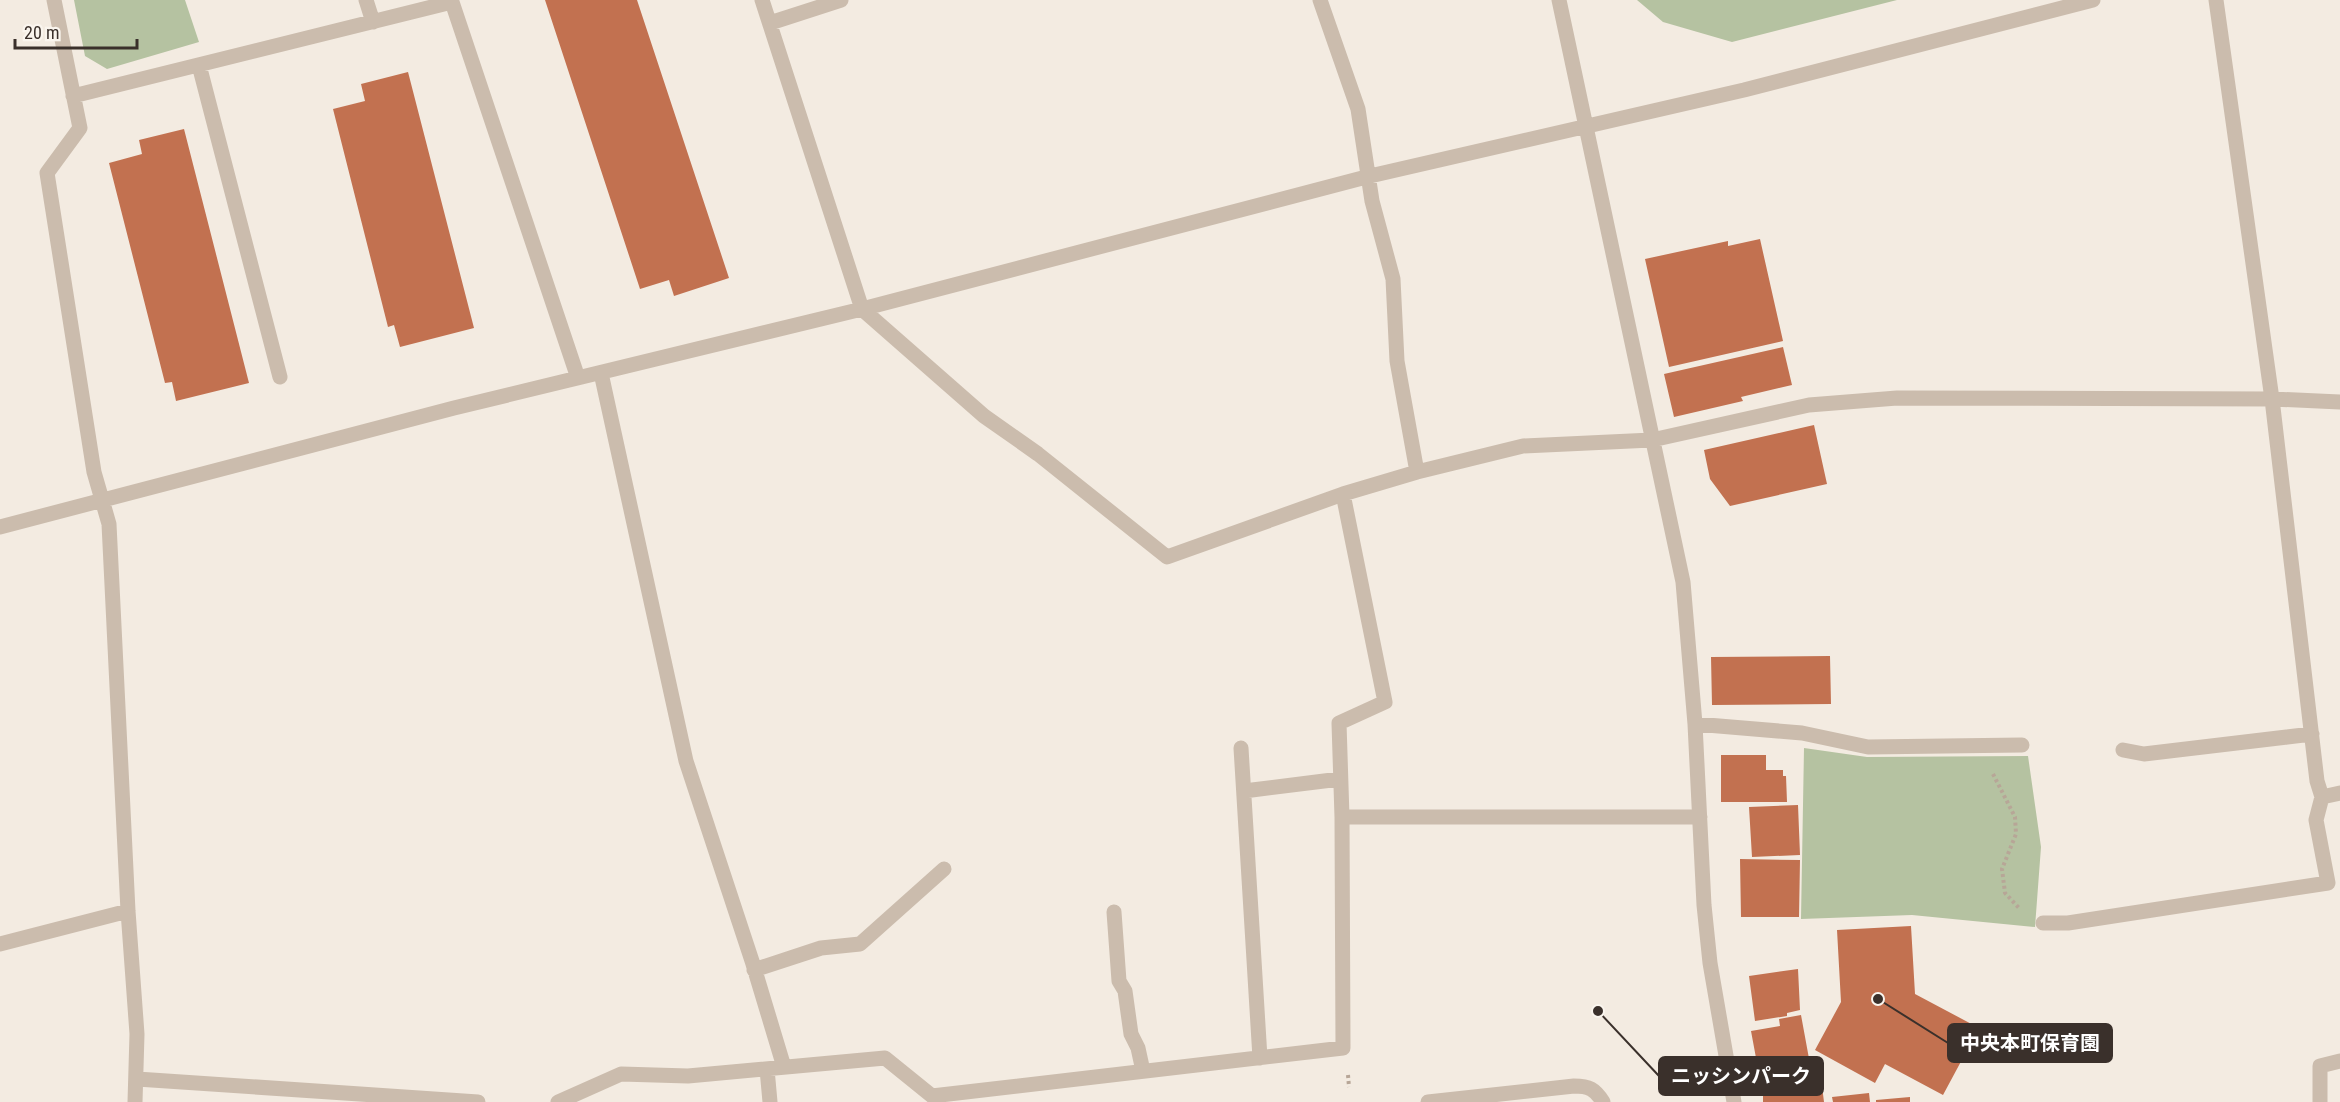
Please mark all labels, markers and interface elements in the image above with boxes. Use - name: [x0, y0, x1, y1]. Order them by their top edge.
- scale bar: [15, 12, 136, 50]
- text: 20 m: [24, 22, 59, 43]
- callout: 中央本町保育園: [1948, 1024, 2112, 1062]
- text: 中央本町保育園: [1960, 1031, 2100, 1055]
- callout: ニッシンパーク: [1659, 1057, 1823, 1095]
- text: ニッシンパーク: [1671, 1064, 1811, 1088]

